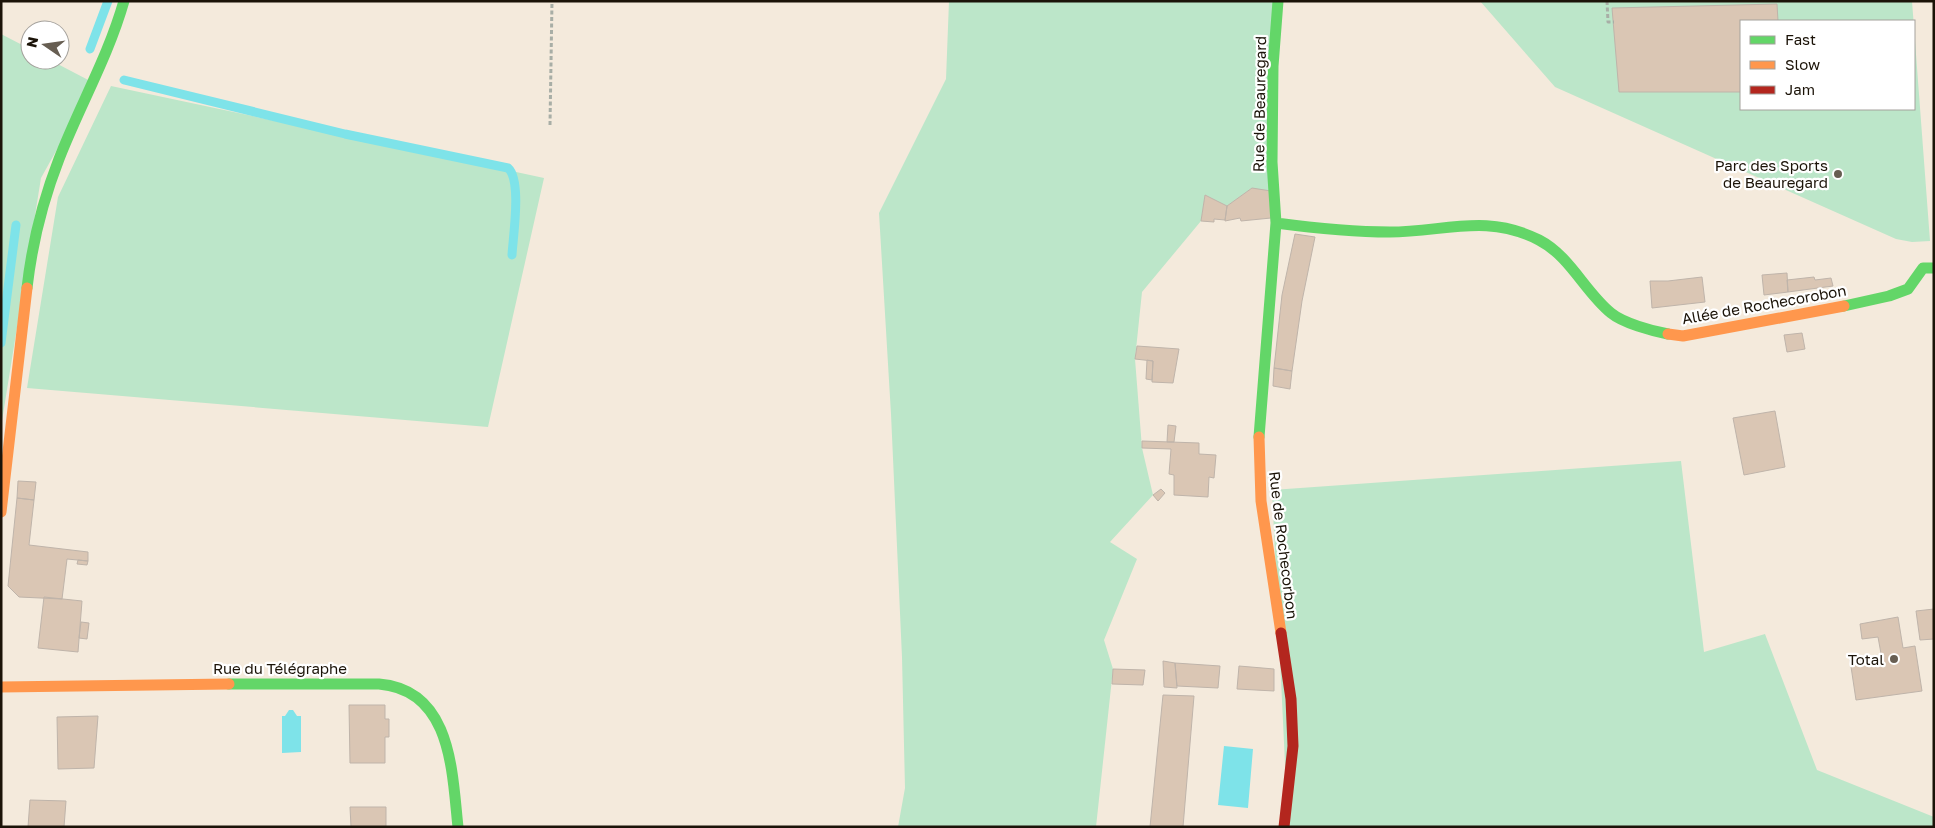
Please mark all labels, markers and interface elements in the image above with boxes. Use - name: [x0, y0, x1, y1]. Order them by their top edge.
- north arrow: [20, 20, 70, 70]
- legend: [1740, 20, 1915, 110]
- text: Fast: [1785, 30, 1816, 48]
- text: N: [22, 35, 41, 49]
- street label: Rue de Beauregard: [1249, 36, 1269, 172]
- text: Slow: [1785, 55, 1820, 73]
- text: Jam: [1785, 80, 1815, 98]
- place label: Parc des Sports de Beauregard: [1715, 156, 1828, 191]
- marker: Parc des Sports de Beauregard: [1832, 168, 1844, 180]
- street label: Allée de Rochecorobon: [1680, 281, 1848, 327]
- street label: Rue de Rochecorbon: [1266, 470, 1302, 620]
- place label: Total: [1848, 650, 1884, 668]
- marker: Total: [1888, 653, 1900, 665]
- street label: Rue du Télégraphe: [213, 659, 347, 677]

